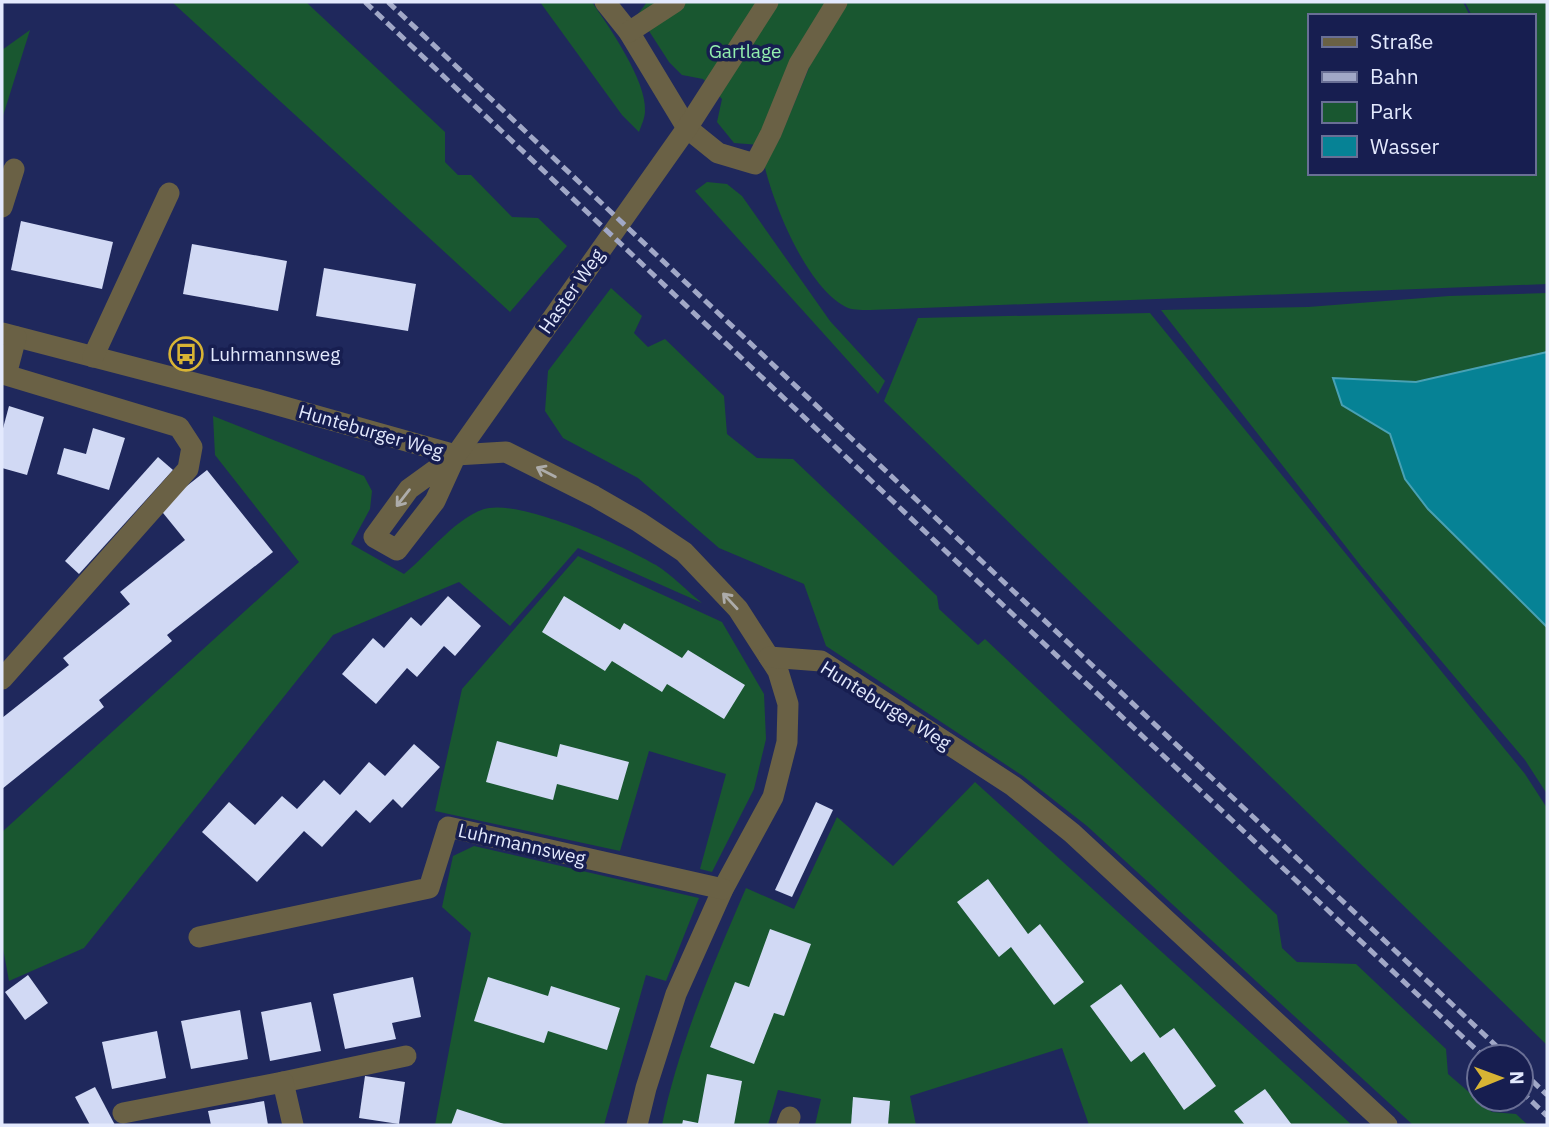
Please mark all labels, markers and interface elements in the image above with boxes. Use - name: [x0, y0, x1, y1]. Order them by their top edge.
- legend: [1308, 14, 1535, 175]
- text: Straße: [1370, 27, 1433, 55]
- park label: Gartlage: [709, 39, 781, 63]
- text: Bahn: [1370, 62, 1419, 90]
- text: Park: [1370, 97, 1413, 125]
- text: Wasser: [1370, 132, 1440, 160]
- street label: Haster Weg: [533, 244, 609, 338]
- bus stop icon: Luhrmannsweg: [167, 335, 205, 373]
- place label: Luhrmannsweg: [210, 342, 340, 366]
- street label: Hunteburger Weg: [296, 399, 446, 463]
- one-way arrow: [536, 464, 557, 478]
- one-way arrow: [395, 488, 410, 506]
- one-way arrow: [722, 593, 739, 610]
- street label: Hunteburger Weg: [816, 655, 956, 755]
- street label: Luhrmannsweg: [456, 818, 588, 870]
- north arrow: [1465, 1043, 1535, 1113]
- text: N: [1505, 1071, 1529, 1085]

